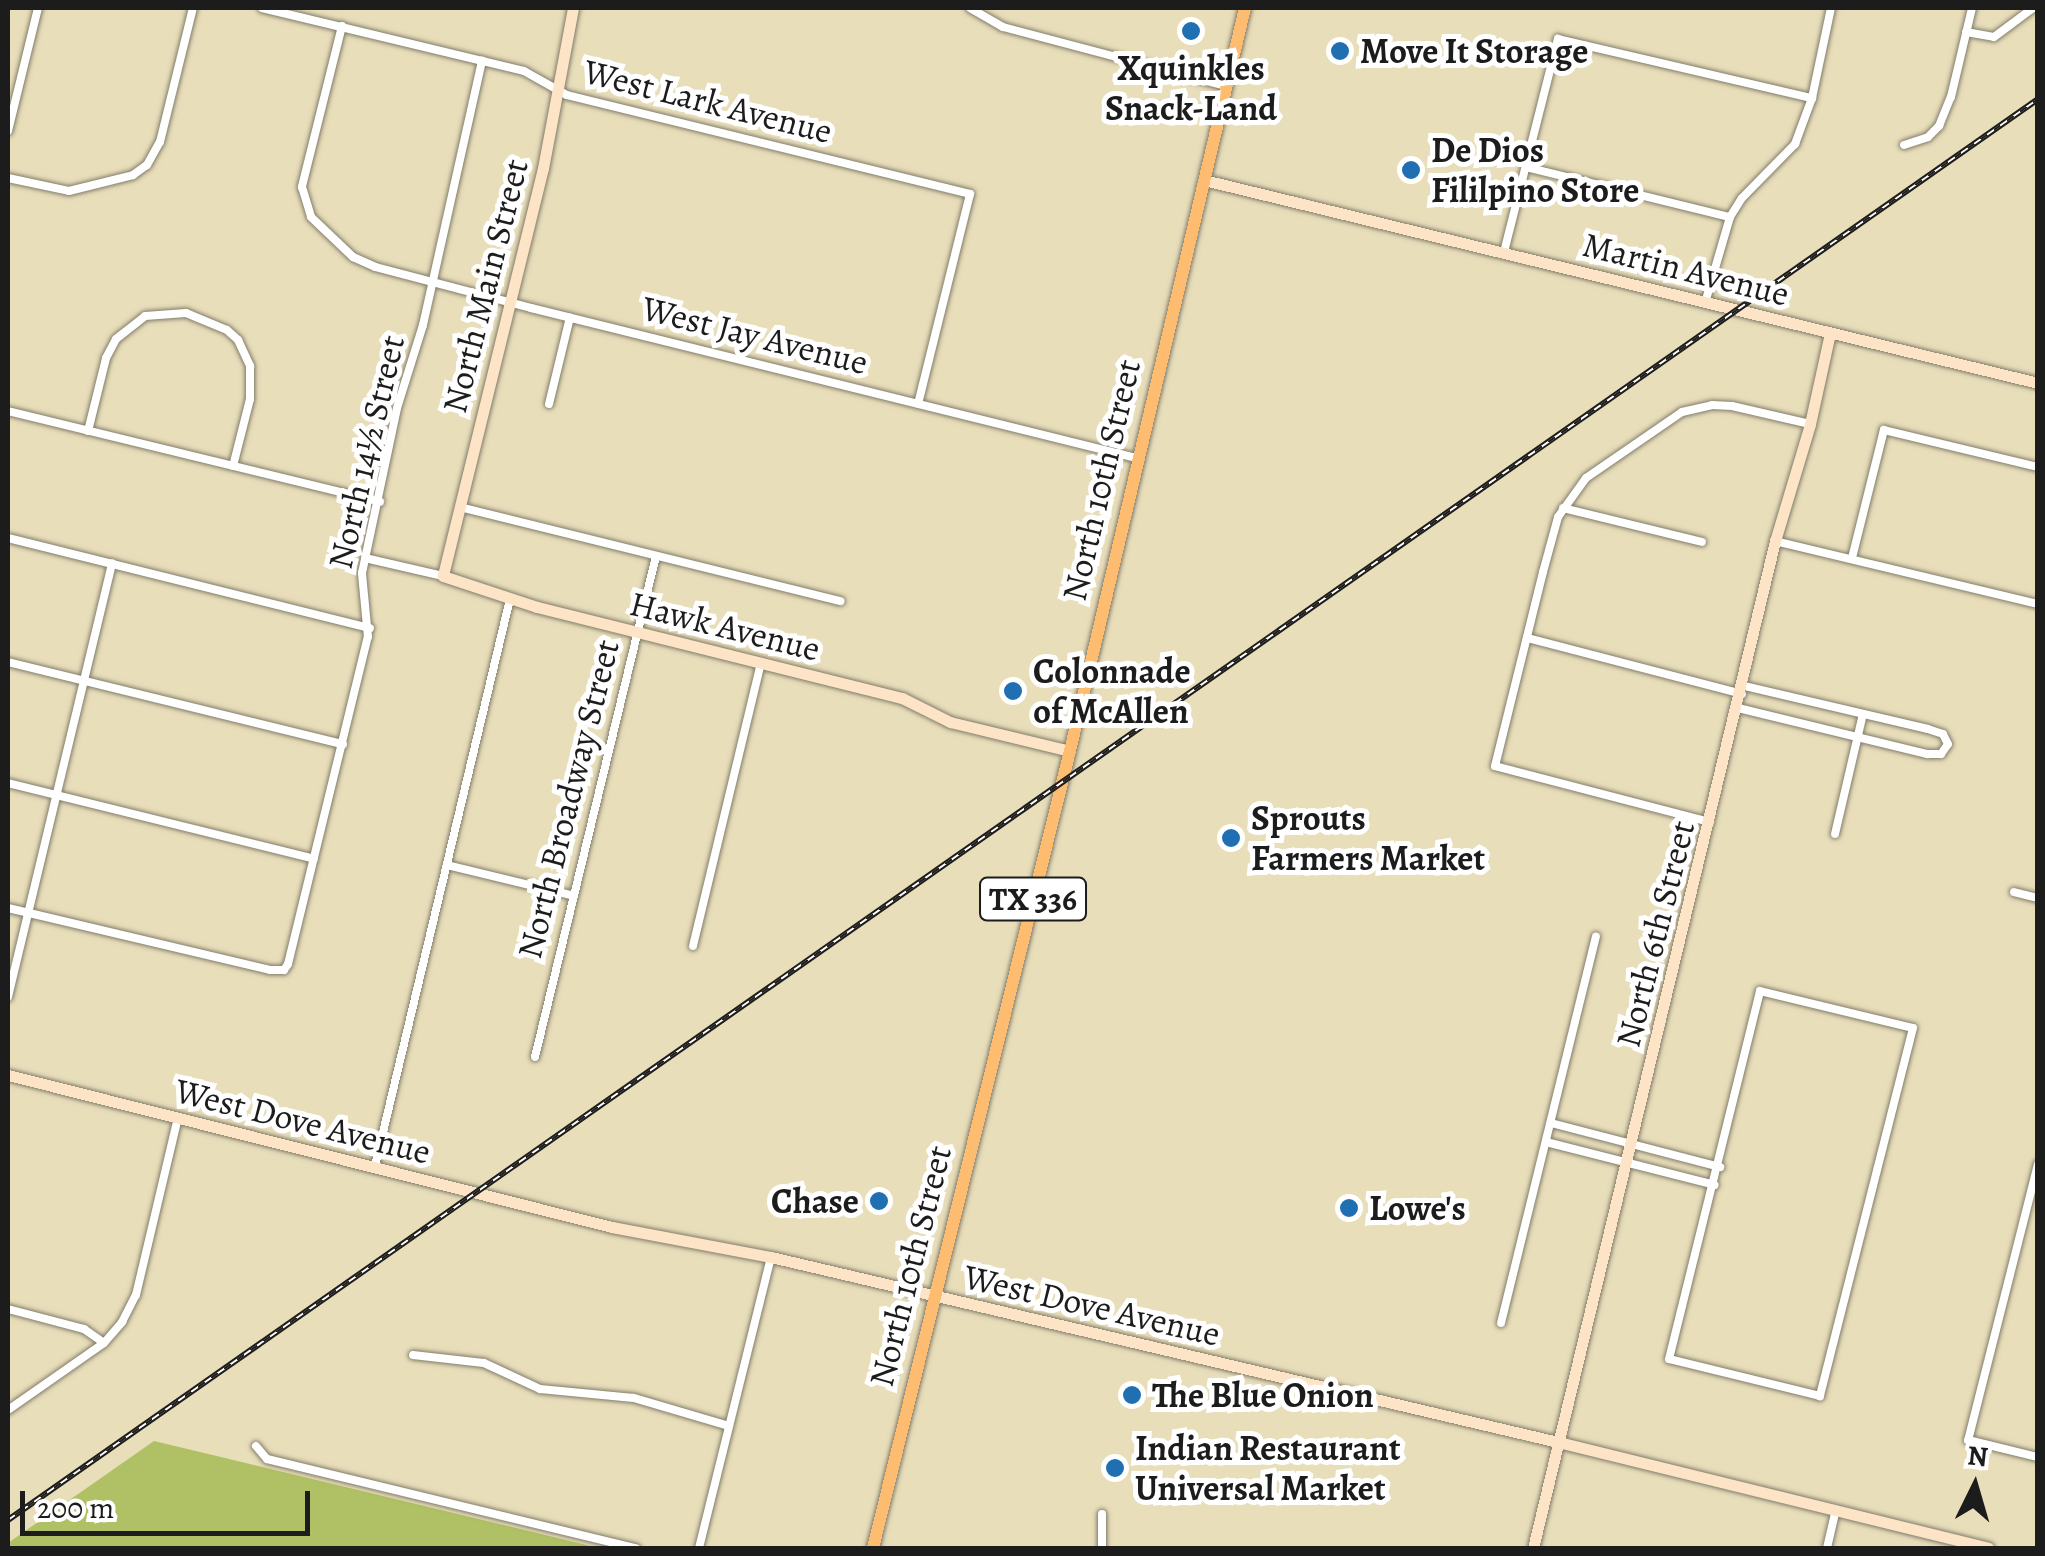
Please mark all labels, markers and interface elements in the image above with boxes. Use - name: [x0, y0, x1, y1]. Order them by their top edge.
- marker: Xquinkles Snack-Land: [1180, 20, 1202, 42]
- place label: Move It Storage: [1360, 30, 1588, 72]
- marker: Move It Storage: [1329, 40, 1351, 62]
- place label: Xquinkles Snack-Land: [1105, 47, 1277, 129]
- street label: West Lark Avenue: [580, 50, 836, 152]
- place label: De Dios Fililpino Store: [1431, 129, 1639, 211]
- street label: North Main Street: [433, 155, 537, 417]
- marker: De Dios Fililpino Store: [1400, 159, 1422, 181]
- street label: Martin Avenue: [1579, 223, 1793, 315]
- street label: West Jay Avenue: [638, 287, 872, 383]
- street label: North 14½ Street: [319, 331, 413, 573]
- street label: North 10th Street: [1053, 355, 1149, 605]
- street label: Hawk Avenue: [626, 582, 824, 670]
- street label: North Broadway Street: [508, 635, 628, 963]
- place label: Colonnade of McAllen: [1033, 650, 1191, 732]
- marker: Colonnade of McAllen: [1002, 680, 1024, 702]
- place label: Sprouts Farmers Market: [1251, 797, 1485, 879]
- street label: North 6th Street: [1607, 816, 1703, 1052]
- marker: Sprouts Farmers Market: [1220, 827, 1242, 849]
- road number: TX 336: [978, 872, 1088, 926]
- street label: West Dove Avenue: [171, 1069, 435, 1173]
- street label: North 10th Street: [860, 1141, 960, 1391]
- place label: Chase: [771, 1180, 859, 1222]
- place label: Lowe's: [1369, 1187, 1466, 1229]
- marker: Chase: [868, 1190, 890, 1212]
- marker: Lowe's: [1338, 1197, 1360, 1219]
- street label: West Dove Avenue: [960, 1255, 1224, 1355]
- place label: The Blue Onion: [1152, 1374, 1374, 1416]
- marker: The Blue Onion: [1121, 1384, 1143, 1406]
- place label: Indian Restaurant Universal Market: [1135, 1427, 1401, 1509]
- north arrow: [1925, 1436, 2025, 1536]
- text: N: [1966, 1436, 1989, 1476]
- marker: Indian Restaurant Universal Market: [1104, 1457, 1126, 1479]
- scale bar: [25, 1471, 315, 1533]
- text: 200 m: [37, 1488, 114, 1528]

